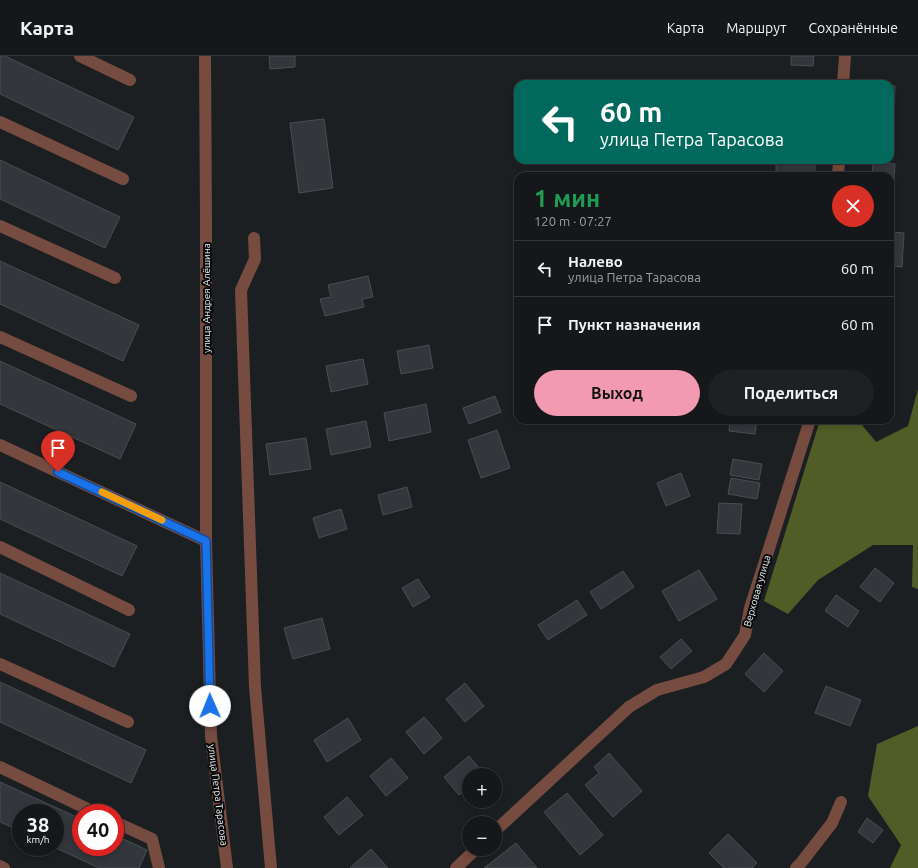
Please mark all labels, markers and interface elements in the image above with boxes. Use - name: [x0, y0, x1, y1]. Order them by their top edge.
- text: Карта: [20, 17, 74, 39]
- text: Карта: [667, 20, 704, 36]
- text: Маршрут: [726, 20, 787, 36]
- text: Сохранённые: [809, 20, 898, 36]
- icon: left: [534, 96, 586, 148]
- text: 60 m: [600, 96, 662, 127]
- text: улица Петра Тарасова: [600, 129, 784, 149]
- text: 1 мин: [534, 185, 600, 212]
- button: close: [832, 185, 874, 227]
- text: 120 m · 07:27: [534, 214, 612, 228]
- street label: улица Андрея Алёшина: [201, 243, 212, 353]
- text: Налево: [568, 253, 623, 270]
- icon: left: [534, 258, 556, 280]
- text: 60 m: [841, 260, 874, 277]
- text: улица Петра Тарасова: [568, 270, 701, 284]
- icon: arrive: [534, 314, 556, 336]
- text: Пункт назначения: [568, 316, 701, 333]
- text: 60 m: [841, 316, 874, 333]
- button: Выход: [534, 370, 700, 416]
- button: Поделиться: [708, 370, 874, 416]
- pin: [41, 431, 75, 472]
- icon: arrive: [47, 437, 69, 459]
- street label: Верховая улица: [741, 554, 773, 628]
- position arrow: [189, 685, 231, 727]
- street label: улица Петра Тарасова: [206, 744, 230, 846]
- map controls: [462, 768, 502, 856]
- button: +: [462, 768, 502, 808]
- speed limit sign: 40: [72, 804, 124, 856]
- text: 38: [27, 813, 49, 836]
- button: −: [462, 816, 502, 856]
- text: km/h: [26, 834, 50, 845]

